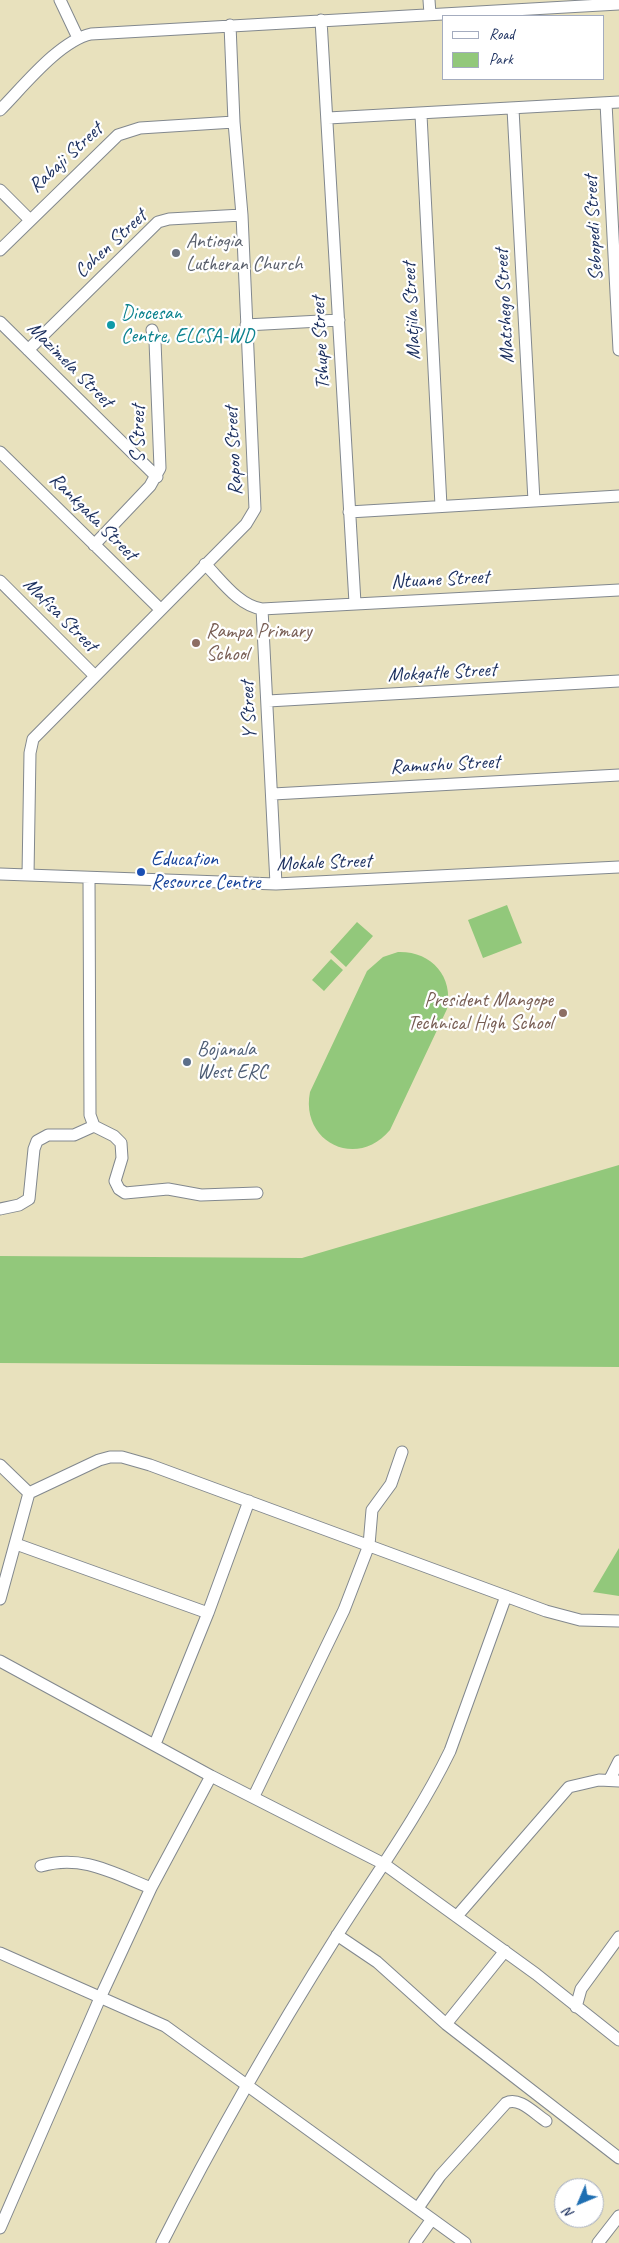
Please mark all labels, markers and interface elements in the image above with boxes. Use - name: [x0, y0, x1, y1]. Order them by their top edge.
- legend: [442, 15, 604, 80]
- text: Road: [489, 25, 514, 44]
- text: Park: [489, 50, 513, 69]
- street label: Rabaji Street: [24, 118, 108, 198]
- street label: Sebopedi Street: [579, 175, 609, 281]
- street label: Cohen Street: [70, 205, 152, 283]
- place label: Antiogia Lutheran Church: [186, 230, 303, 277]
- marker: Antiogia Lutheran Church: [170, 247, 182, 259]
- street label: Matshego Street: [490, 248, 520, 364]
- street label: Matjila Street: [397, 262, 427, 360]
- street label: Tshupe Street: [307, 296, 335, 390]
- place label: Diocesan Centre, ELCSA-WD: [121, 302, 254, 349]
- street label: Mazimela Street: [22, 317, 118, 413]
- marker: Diocesan Centre, ELCSA-WD: [105, 319, 117, 331]
- street label: S Street: [127, 405, 151, 463]
- street label: Rapoo Street: [220, 406, 248, 496]
- street label: Rankgaka Street: [44, 468, 142, 566]
- street label: Ntuane Street: [390, 565, 490, 595]
- street label: Mafisa Street: [18, 573, 102, 657]
- place label: Rampa Primary School: [206, 620, 311, 667]
- marker: Rampa Primary School: [190, 637, 202, 649]
- street label: Mokgatle Street: [387, 658, 497, 688]
- street label: Y Street: [235, 680, 263, 740]
- street label: Ramushu Street: [390, 750, 500, 780]
- place label: Education Resource Centre: [151, 848, 261, 895]
- street label: Mokale Street: [276, 849, 372, 877]
- marker: Education Resource Centre: [135, 866, 147, 878]
- place label: President Mangope Technical High School: [407, 989, 553, 1036]
- marker: President Mangope Technical High School: [557, 1007, 569, 1019]
- place label: Bojanala West ERC: [197, 1038, 267, 1085]
- marker: Bojanala West ERC: [181, 1056, 193, 1068]
- north arrow: [554, 2178, 604, 2228]
- text: N: [560, 2204, 578, 2222]

